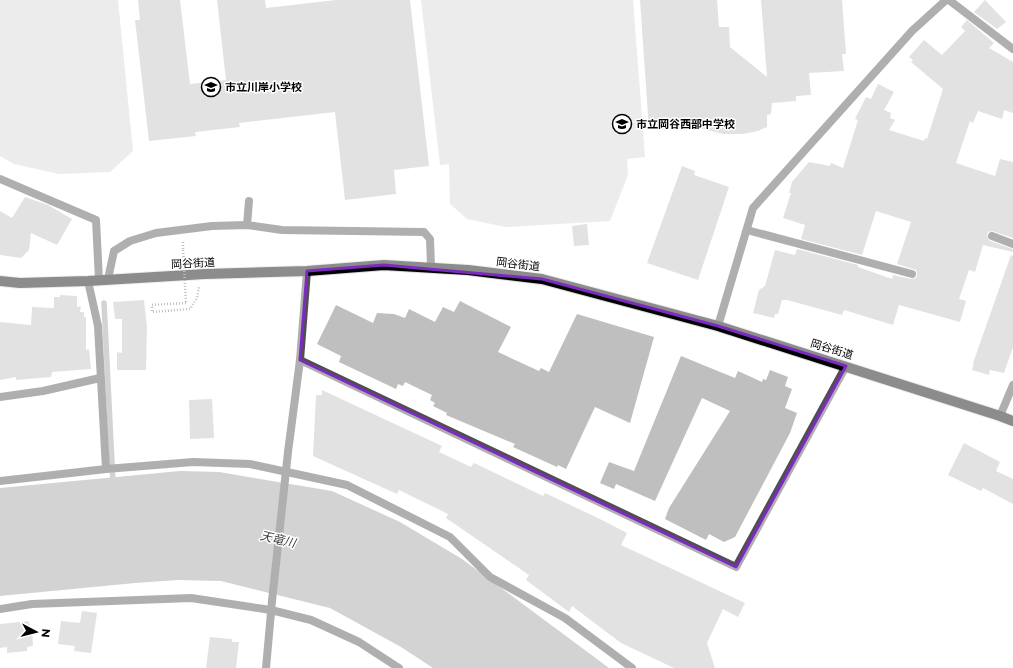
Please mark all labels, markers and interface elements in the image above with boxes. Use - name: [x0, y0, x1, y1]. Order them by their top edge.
- school or university icon: 市立川岸小学校: [200, 76, 222, 98]
- place label: 市立川岸小学校: [225, 80, 302, 94]
- school or university icon: 市立岡谷西部中学校: [611, 113, 633, 135]
- place label: 市立岡谷西部中学校: [636, 117, 735, 131]
- street label: 岡谷街道: [495, 254, 541, 274]
- street label: 岡谷街道: [171, 255, 215, 271]
- street label: 岡谷街道: [809, 336, 855, 362]
- water label: 天竜川: [259, 528, 299, 551]
- north arrow: [16, 612, 56, 652]
- text: N: [38, 628, 53, 638]

